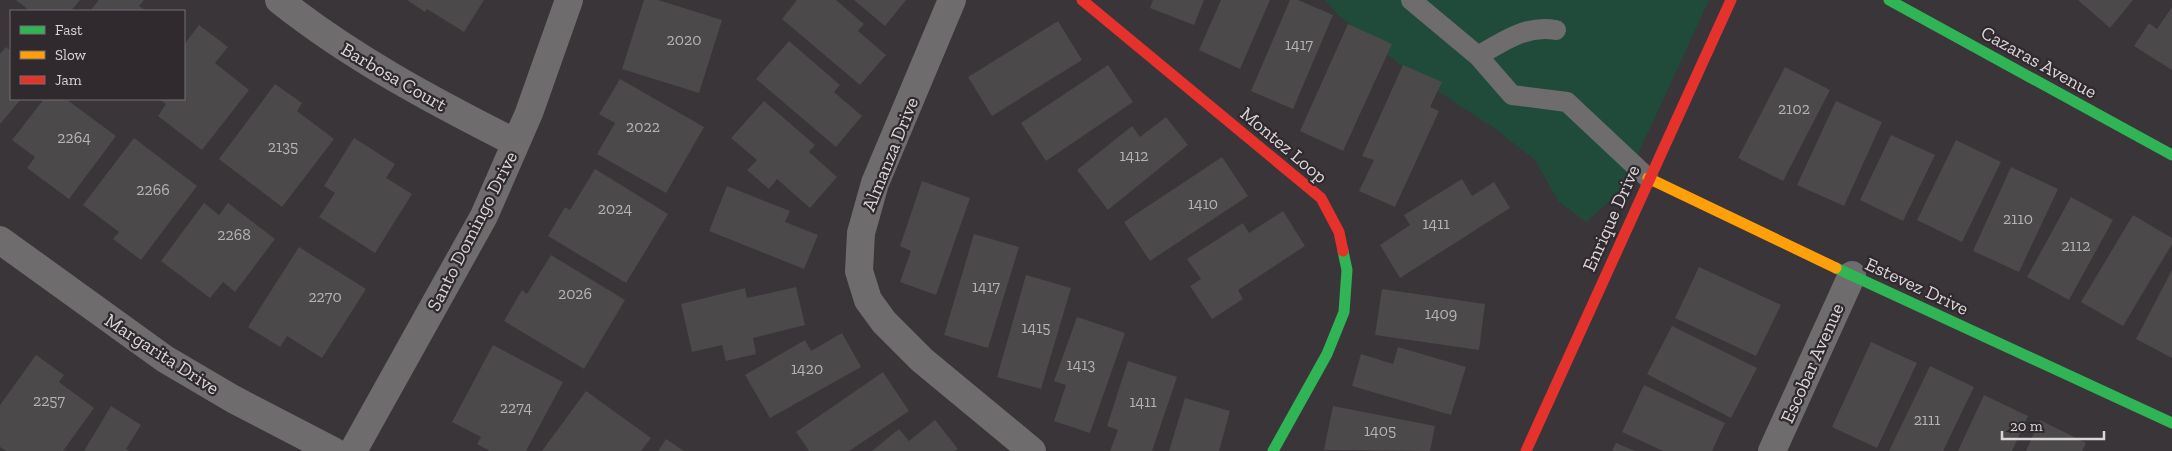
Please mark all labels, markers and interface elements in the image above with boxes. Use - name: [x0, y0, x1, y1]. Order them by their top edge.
- legend: [10, 10, 185, 100]
- text: Fast: [55, 21, 83, 39]
- street label: Cazaras Avenue: [1977, 21, 2101, 103]
- house number: 2020: [667, 30, 701, 49]
- house number: 1417: [1285, 35, 1314, 54]
- street label: Barbosa Court: [337, 38, 451, 116]
- text: Slow: [55, 46, 87, 64]
- text: Jam: [55, 71, 82, 89]
- street label: Almanza Drive: [857, 94, 923, 214]
- house number: 2102: [1778, 99, 1810, 118]
- street label: Montez Loop: [1236, 102, 1332, 188]
- house number: 2022: [626, 117, 660, 136]
- house number: 2264: [57, 128, 91, 147]
- house number: 2135: [268, 137, 298, 156]
- house number: 1412: [1119, 146, 1149, 165]
- street label: Santo Domingo Drive: [422, 147, 522, 315]
- street label: Enrique Drive: [1577, 161, 1645, 275]
- house number: 2266: [136, 180, 170, 199]
- house number: 1410: [1188, 194, 1218, 213]
- house number: 2024: [598, 199, 633, 218]
- house number: 2110: [2003, 209, 2033, 228]
- house number: 1411: [1422, 214, 1450, 233]
- house number: 2268: [217, 225, 251, 244]
- house number: 2112: [2062, 236, 2090, 255]
- street label: Estevez Drive: [1862, 252, 1972, 320]
- house number: 1417: [972, 277, 1001, 296]
- house number: 2026: [558, 284, 592, 303]
- house number: 2270: [308, 287, 342, 306]
- street label: Escobar Avenue: [1775, 299, 1849, 427]
- house number: 1409: [1425, 304, 1457, 323]
- street label: Margarita Drive: [100, 308, 224, 400]
- house number: 1415: [1021, 318, 1051, 337]
- house number: 1413: [1067, 355, 1096, 374]
- house number: 1420: [791, 359, 823, 378]
- house number: 2257: [33, 391, 66, 410]
- house number: 1411: [1129, 392, 1157, 411]
- house number: 2274: [500, 398, 532, 417]
- scale bar: [2002, 408, 2104, 440]
- house number: 2111: [1914, 410, 1940, 429]
- text: 20 m: [2010, 417, 2043, 435]
- house number: 1405: [1364, 421, 1396, 440]

